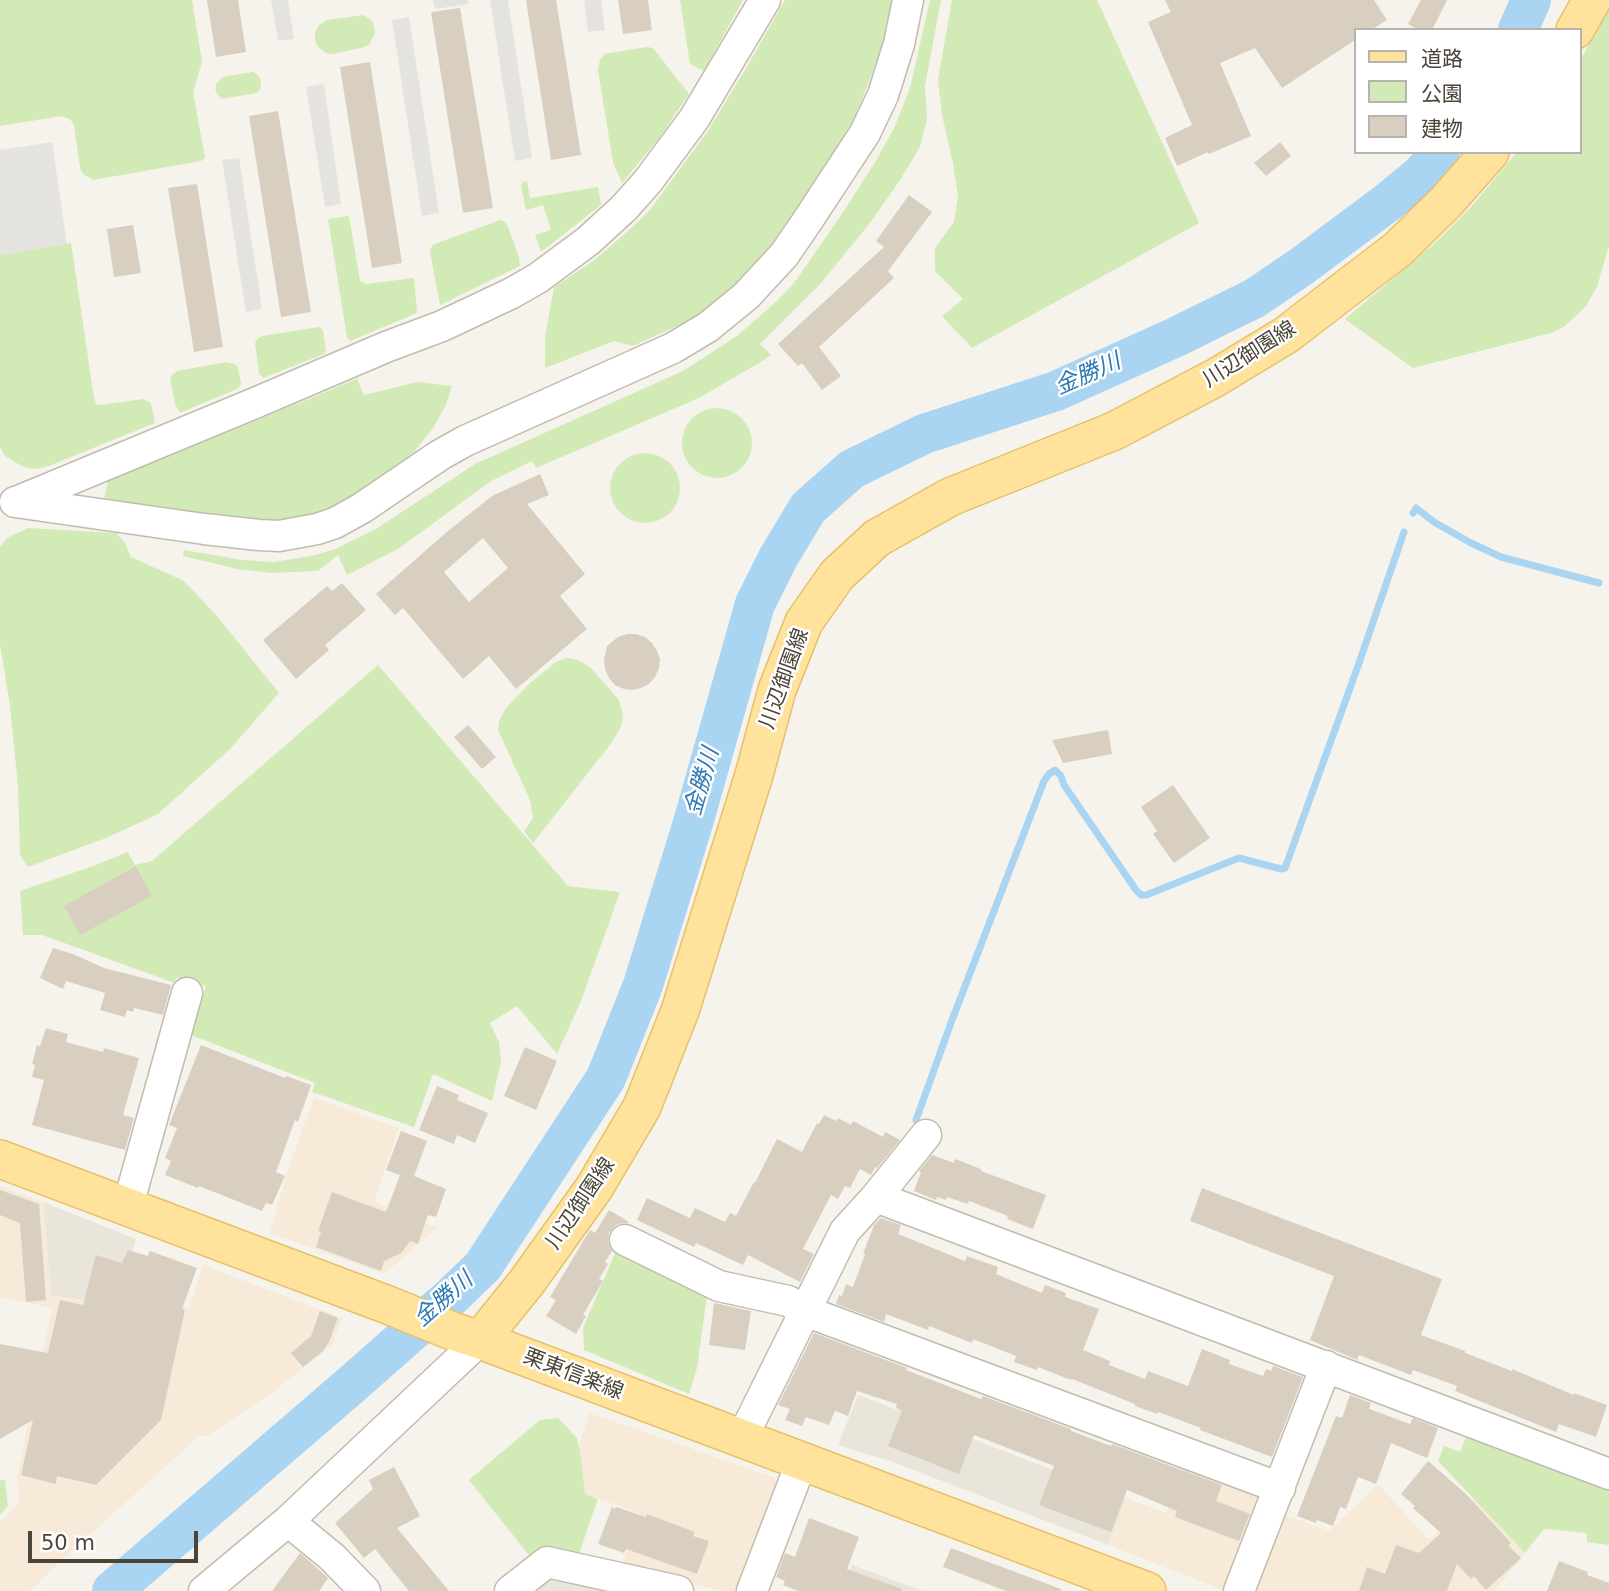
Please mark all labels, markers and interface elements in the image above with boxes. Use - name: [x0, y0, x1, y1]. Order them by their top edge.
- legend: [1354, 28, 1581, 154]
- text: 道路: [1421, 47, 1463, 71]
- text: 公園: [1421, 82, 1463, 106]
- text: 建物: [1421, 117, 1463, 141]
- street label: 川辺御園線: [1199, 316, 1301, 394]
- water label: 金勝川: [1051, 348, 1125, 402]
- street label: 川辺御園線: [755, 625, 815, 733]
- water label: 金勝川: [680, 745, 726, 819]
- street label: 川辺御園線: [541, 1153, 621, 1255]
- water label: 金勝川: [409, 1267, 479, 1333]
- street label: 栗東信楽線: [519, 1344, 627, 1406]
- scale bar: [32, 1518, 201, 1562]
- text: 50 m: [41, 1531, 95, 1555]

